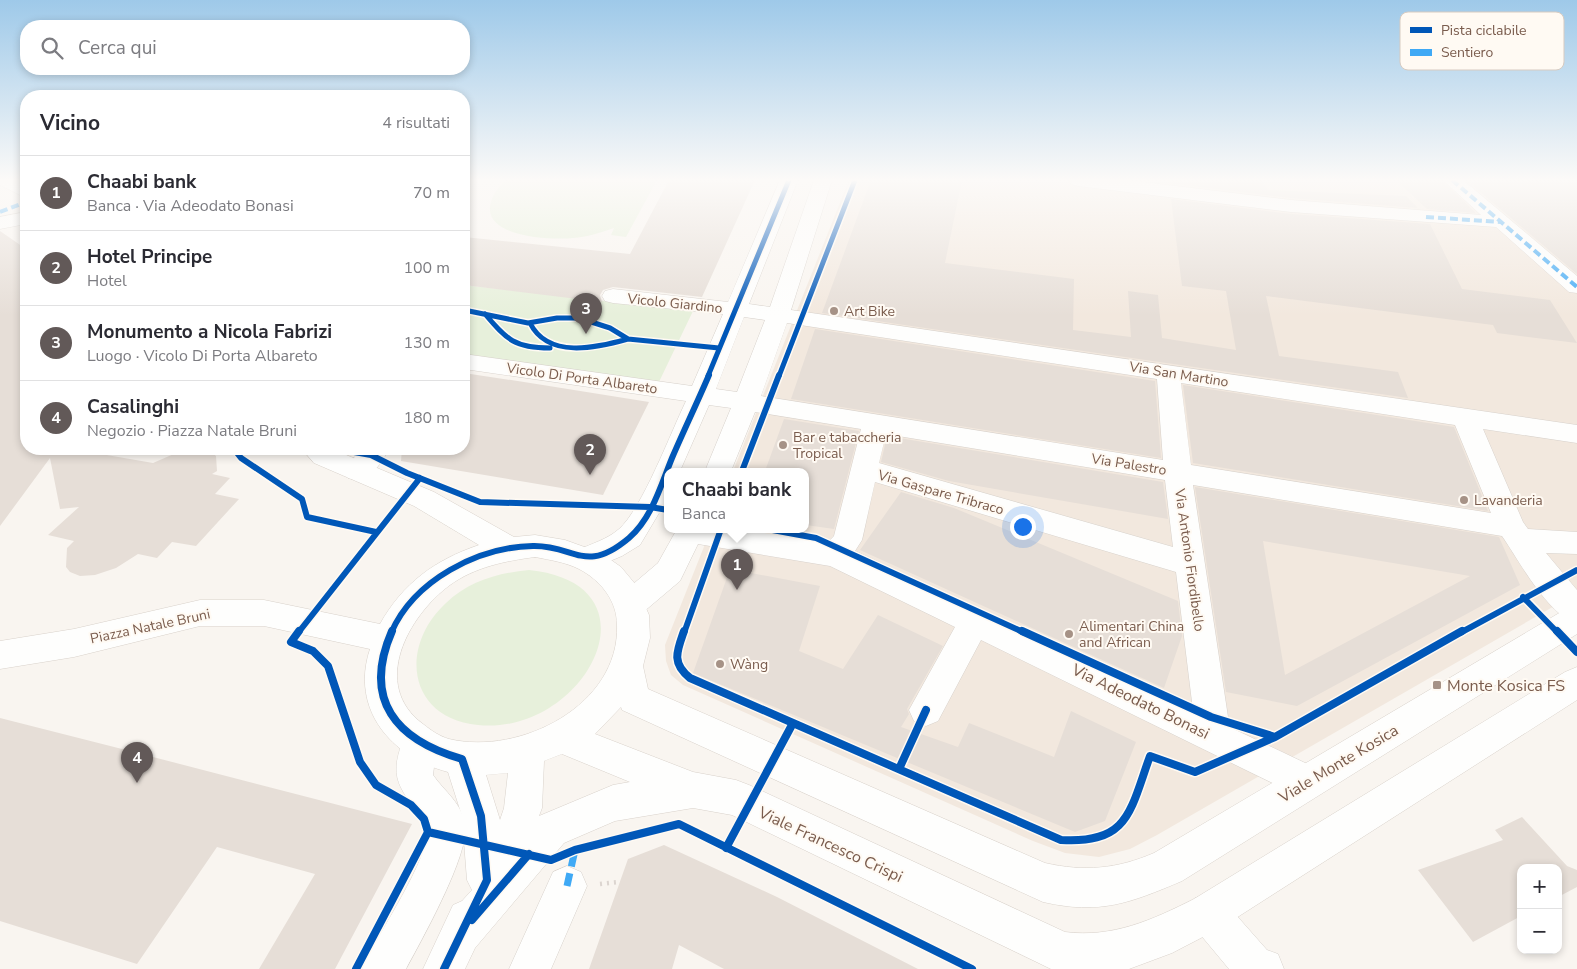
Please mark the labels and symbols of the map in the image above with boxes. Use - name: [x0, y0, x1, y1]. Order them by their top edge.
- legend: [1400, 12, 1564, 70]
- text: Pista ciclabile: [1441, 21, 1526, 40]
- text: Sentiero: [1441, 43, 1494, 62]
- street label: Vicolo Giardino: [626, 289, 724, 318]
- pin: 3: [570, 293, 602, 334]
- place label: Art Bike: [844, 302, 895, 321]
- marker: Art Bike: [828, 305, 840, 317]
- street label: Via San Martino: [1127, 357, 1230, 392]
- street label: Vicolo Di Porta Albareto: [504, 358, 659, 399]
- place label: Bar e tabaccheria Tropical: [793, 428, 901, 463]
- pin: 2: [574, 434, 606, 475]
- marker: Bar e tabaccheria Tropical: [777, 439, 789, 451]
- street label: Via Palestro: [1089, 449, 1168, 480]
- street label: Via Gaspare Tribraco: [875, 465, 1006, 520]
- street label: Via Antonio Fiordibello: [1170, 486, 1209, 633]
- place label: Lavanderia: [1474, 491, 1543, 510]
- marker: Lavanderia: [1458, 494, 1470, 506]
- your location: [1010, 514, 1036, 540]
- pin: 1: [721, 549, 753, 590]
- street label: Piazza Natale Bruni: [88, 604, 212, 648]
- place label: Alimentari China and African: [1079, 617, 1184, 652]
- marker: Alimentari China and African: [1063, 628, 1075, 640]
- place label: Wàng: [730, 655, 768, 674]
- marker: Wàng: [714, 658, 726, 670]
- street label: Via Adeodato Bonasi: [1067, 659, 1213, 745]
- place label: Monte Kosica FS: [1447, 675, 1565, 697]
- marker: Monte Kosica FS: [1431, 679, 1443, 691]
- street label: Viale Monte Kosica: [1274, 719, 1403, 809]
- pin: 4: [121, 742, 153, 783]
- street label: Viale Francesco Crispi: [754, 801, 906, 888]

